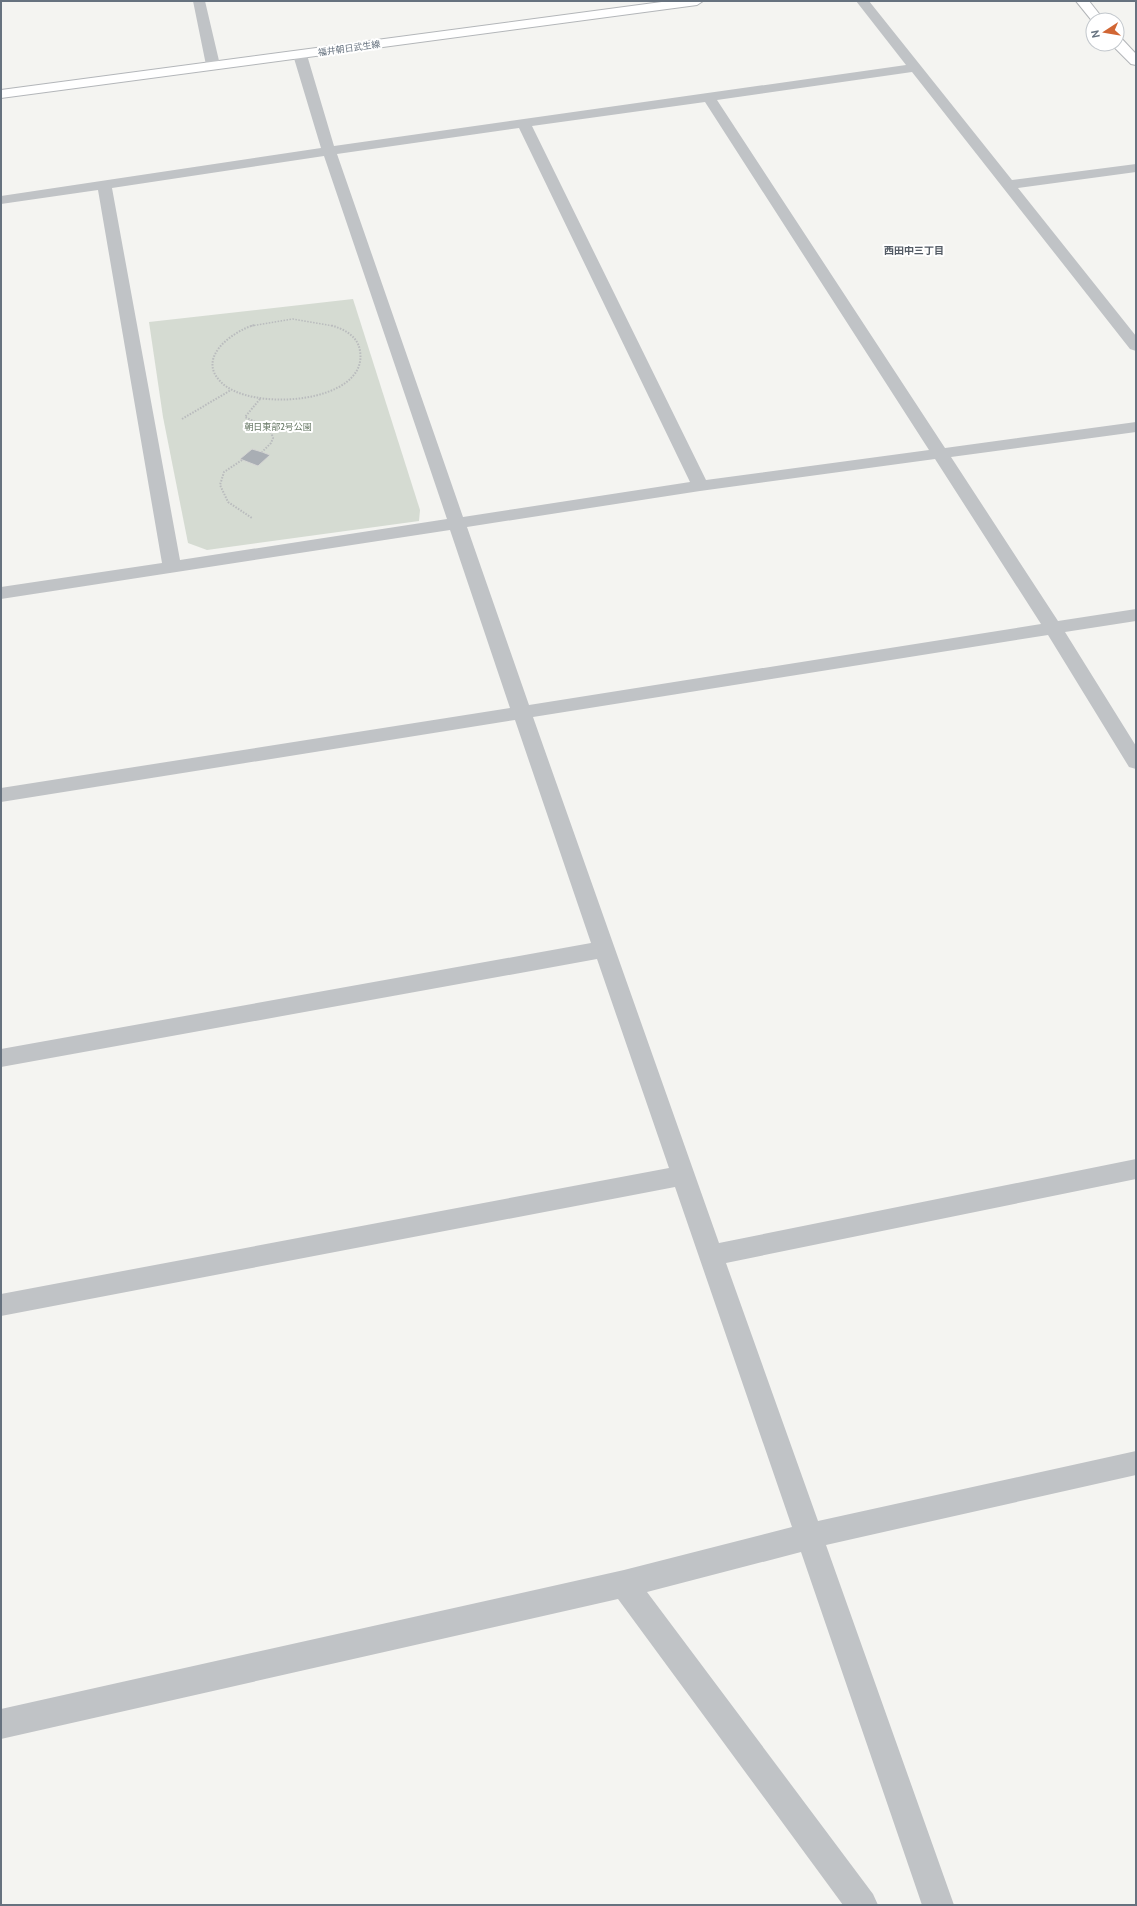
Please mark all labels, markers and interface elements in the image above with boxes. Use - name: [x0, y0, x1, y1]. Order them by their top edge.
- north arrow: [1085, 12, 1125, 52]
- text: N: [1088, 29, 1103, 39]
- street label: 福井朝日武生線: [317, 38, 382, 58]
- district label: 西田中三丁目: [884, 244, 944, 257]
- park label: 朝日東部2号公園: [244, 421, 312, 432]

